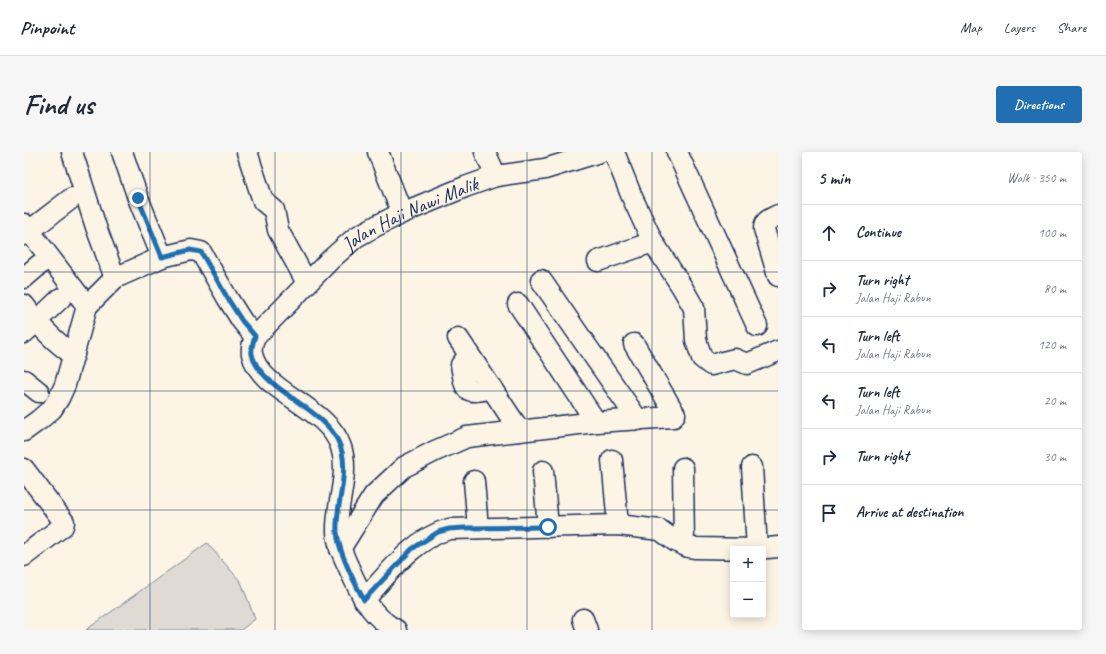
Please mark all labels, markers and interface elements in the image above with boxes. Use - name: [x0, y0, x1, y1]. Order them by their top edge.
- text: Pinpoint: [20, 16, 74, 40]
- text: Map: [960, 19, 982, 36]
- text: Layers: [1004, 19, 1035, 36]
- text: Share: [1057, 19, 1086, 36]
- button: Directions: [996, 86, 1082, 123]
- text: Find us: [24, 87, 94, 122]
- text: 5 min: [818, 168, 850, 189]
- text: Walk · 350 m: [1007, 170, 1066, 186]
- street label: Jalan Haji Nawi Malik: [336, 171, 483, 257]
- route end: [129, 189, 147, 207]
- icon: ahead: [818, 222, 840, 244]
- text: Continue: [856, 223, 901, 242]
- text: 100 m: [1038, 225, 1066, 241]
- text: Turn right: [856, 271, 909, 290]
- icon: right: [818, 278, 840, 300]
- text: 80 m: [1044, 281, 1066, 297]
- text: Jalan Haji Rabun: [856, 290, 931, 306]
- text: Turn left: [856, 327, 899, 346]
- icon: left: [818, 334, 840, 356]
- text: 120 m: [1038, 337, 1066, 353]
- text: Jalan Haji Rabun: [856, 346, 931, 362]
- text: Turn left: [856, 383, 899, 402]
- icon: left: [818, 390, 840, 412]
- text: 20 m: [1044, 393, 1066, 409]
- text: Jalan Haji Rabun: [856, 402, 931, 418]
- icon: right: [818, 446, 840, 468]
- text: Turn right: [856, 447, 909, 466]
- text: 30 m: [1044, 449, 1066, 465]
- icon: arrive: [818, 502, 840, 524]
- text: Arrive at destination: [856, 503, 963, 522]
- route start: [539, 518, 557, 536]
- map controls: [730, 546, 766, 618]
- button: +: [730, 546, 766, 582]
- button: −: [730, 582, 766, 618]

